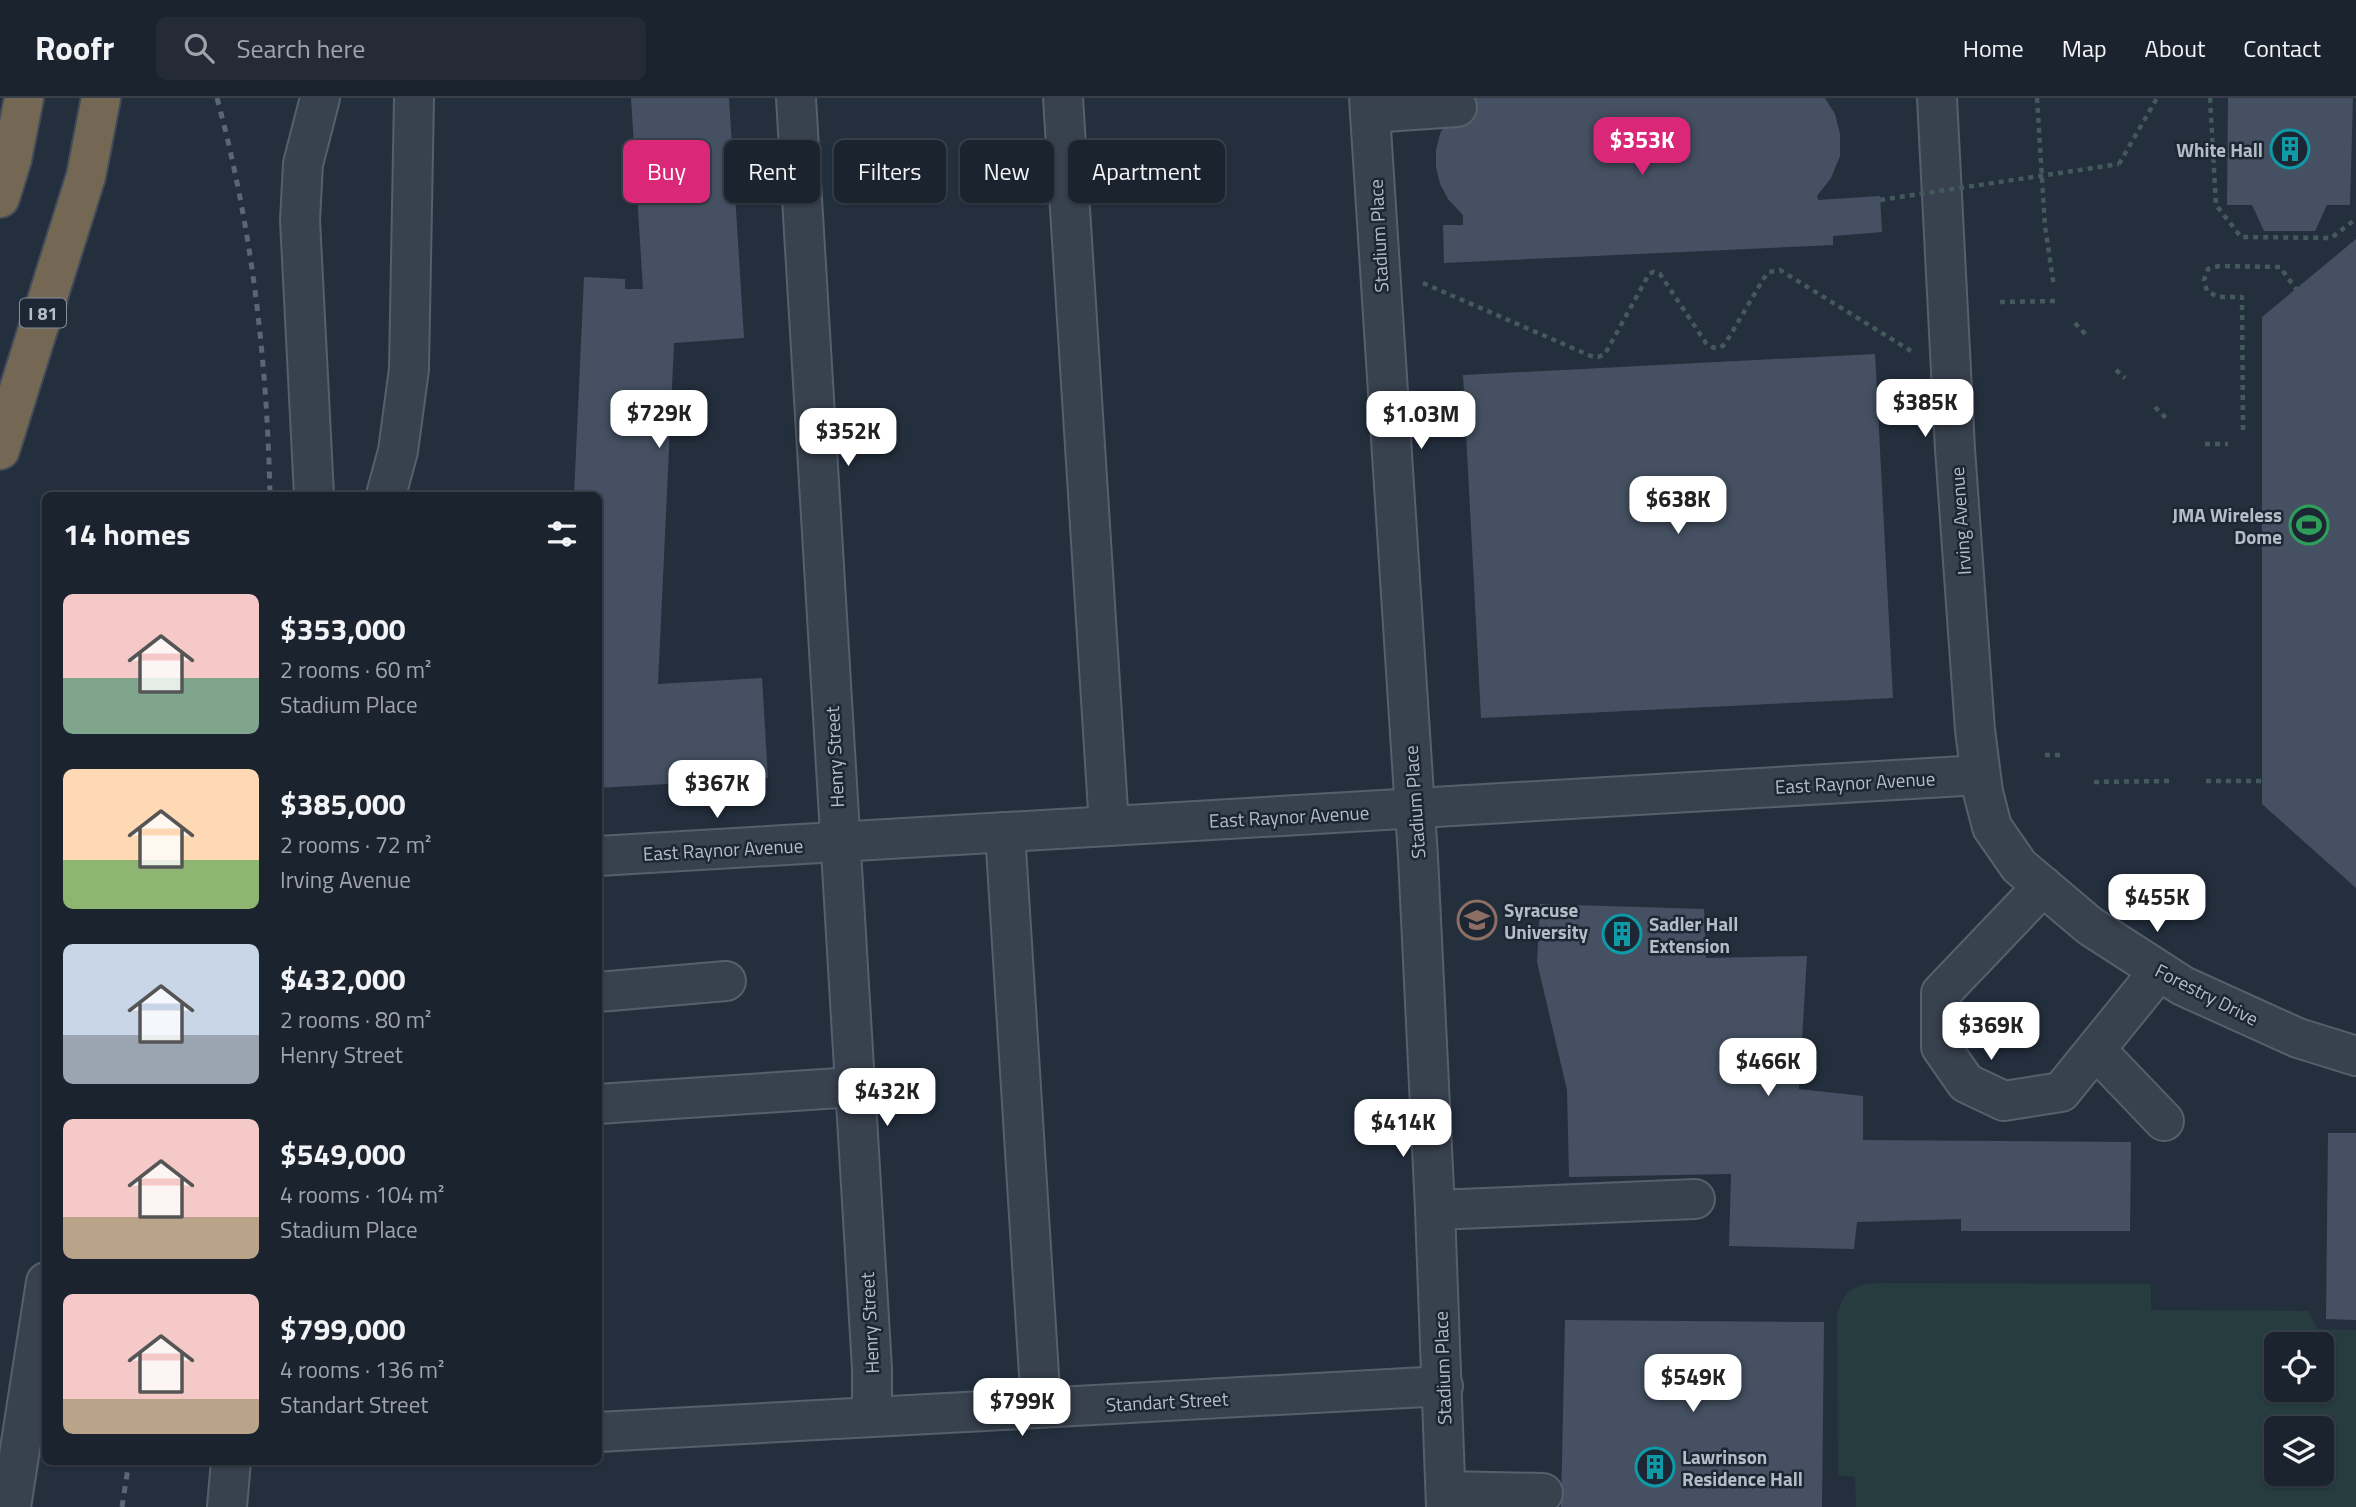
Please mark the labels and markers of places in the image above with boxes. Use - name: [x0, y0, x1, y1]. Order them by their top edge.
- pin: $353K: [1593, 118, 1691, 177]
- building icon: White Hall: [2269, 128, 2311, 170]
- place label: White Hall: [2176, 135, 2263, 164]
- pin: $385K: [1876, 380, 1974, 439]
- pin: $729K: [610, 390, 708, 450]
- pin: $1.03M: [1364, 392, 1478, 451]
- pin: $352K: [799, 408, 897, 468]
- pin: $638K: [1629, 476, 1727, 536]
- place label: JMA Wireless Dome: [2172, 500, 2282, 551]
- sports icon: JMA Wireless Dome: [2288, 504, 2330, 546]
- pin: $367K: [668, 760, 766, 820]
- pin: $455K: [2108, 874, 2206, 934]
- place label: Syracuse University: [1504, 895, 1589, 946]
- school or university icon: Syracuse University: [1456, 899, 1498, 941]
- place label: Sadler Hall Extension: [1649, 909, 1738, 960]
- building icon: Sadler Hall Extension: [1601, 913, 1643, 955]
- pin: $369K: [1942, 1002, 2040, 1062]
- pin: $466K: [1719, 1038, 1817, 1098]
- pin: $432K: [838, 1068, 936, 1128]
- pin: $414K: [1354, 1100, 1452, 1159]
- pin: $549K: [1644, 1354, 1742, 1414]
- pin: $799K: [973, 1378, 1071, 1438]
- place label: Lawrinson Residence Hall: [1682, 1442, 1803, 1493]
- building icon: Lawrinson Residence Hall: [1634, 1446, 1676, 1488]

